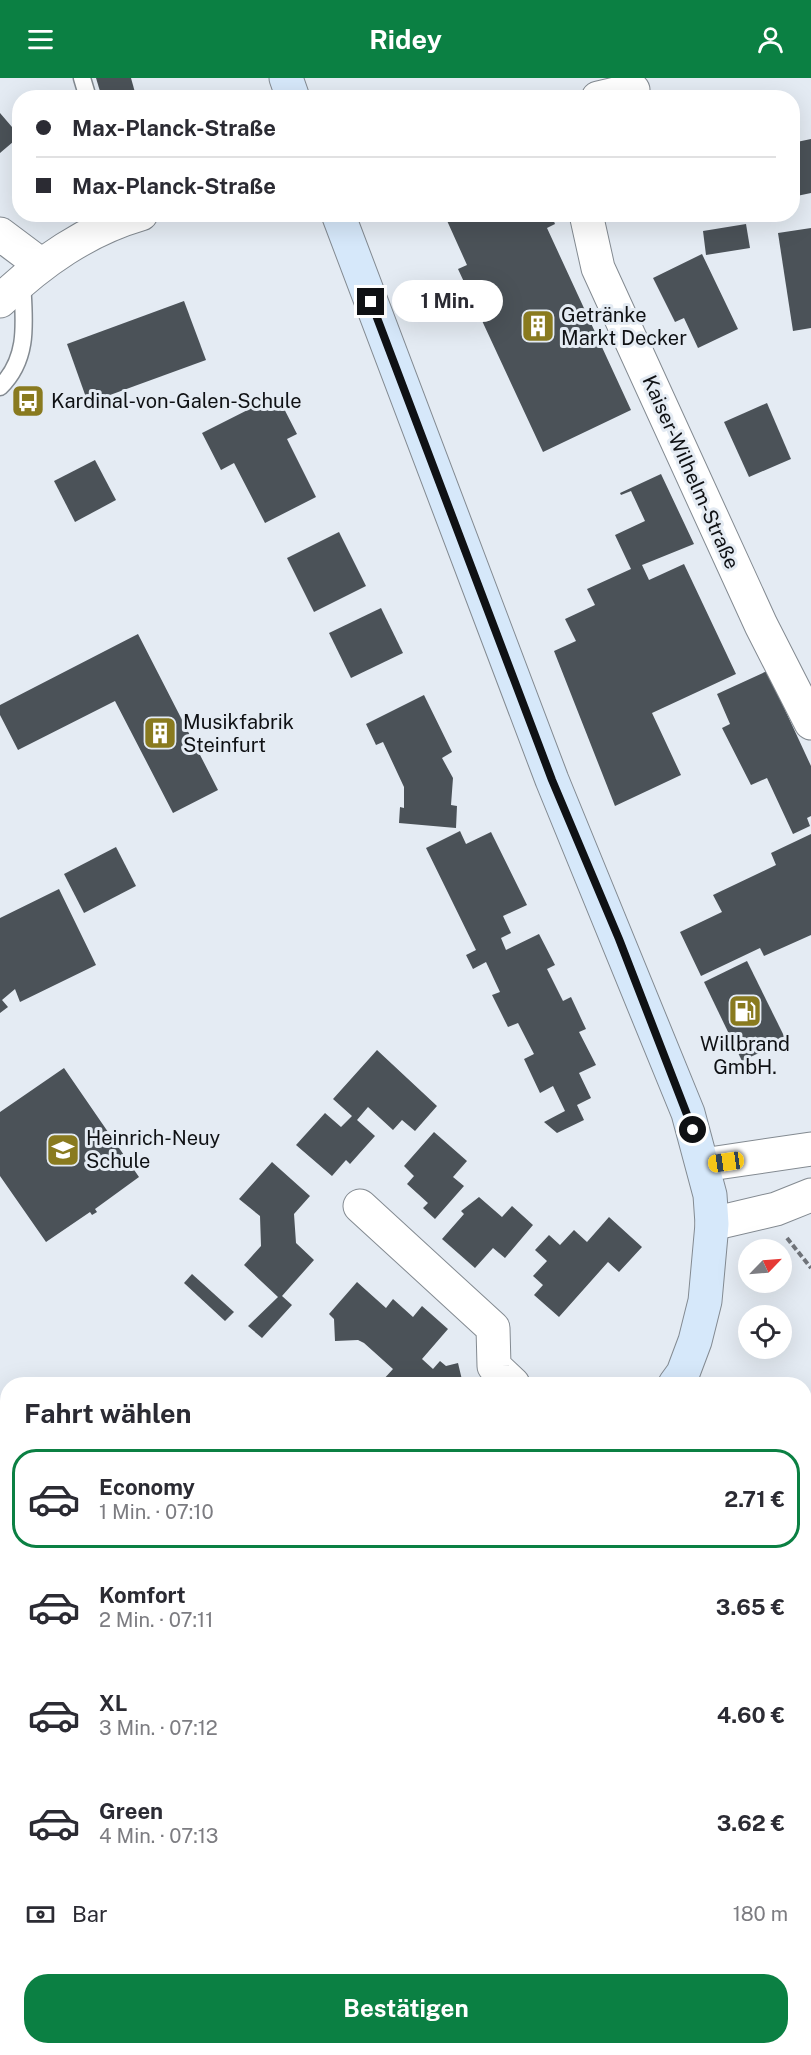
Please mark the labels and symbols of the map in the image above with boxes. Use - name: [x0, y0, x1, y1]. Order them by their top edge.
- callout: 1 Min.: [392, 281, 503, 323]
- route end: [357, 288, 384, 315]
- place label: Getränke Markt Decker: [561, 303, 687, 350]
- building icon: Getränke Markt Decker: [520, 308, 556, 344]
- street label: Kaiser-Wilhelm-Straße: [637, 371, 745, 573]
- bus stop icon: Kardinal-von-Galen-Schule: [10, 383, 46, 419]
- place label: Kardinal-von-Galen-Schule: [51, 389, 302, 413]
- place label: Musikfabrik Steinfurt: [183, 710, 294, 757]
- building icon: Musikfabrik Steinfurt: [142, 715, 178, 751]
- fuel station icon: Willbrand GmbH.: [727, 993, 763, 1029]
- place label: Willbrand GmbH.: [700, 1032, 790, 1079]
- route start: [679, 1116, 706, 1143]
- place label: Heinrich-Neuy Schule: [86, 1126, 221, 1173]
- school or university icon: Heinrich-Neuy Schule: [45, 1132, 81, 1168]
- car: [707, 1151, 745, 1173]
- north arrow: [738, 1239, 792, 1293]

